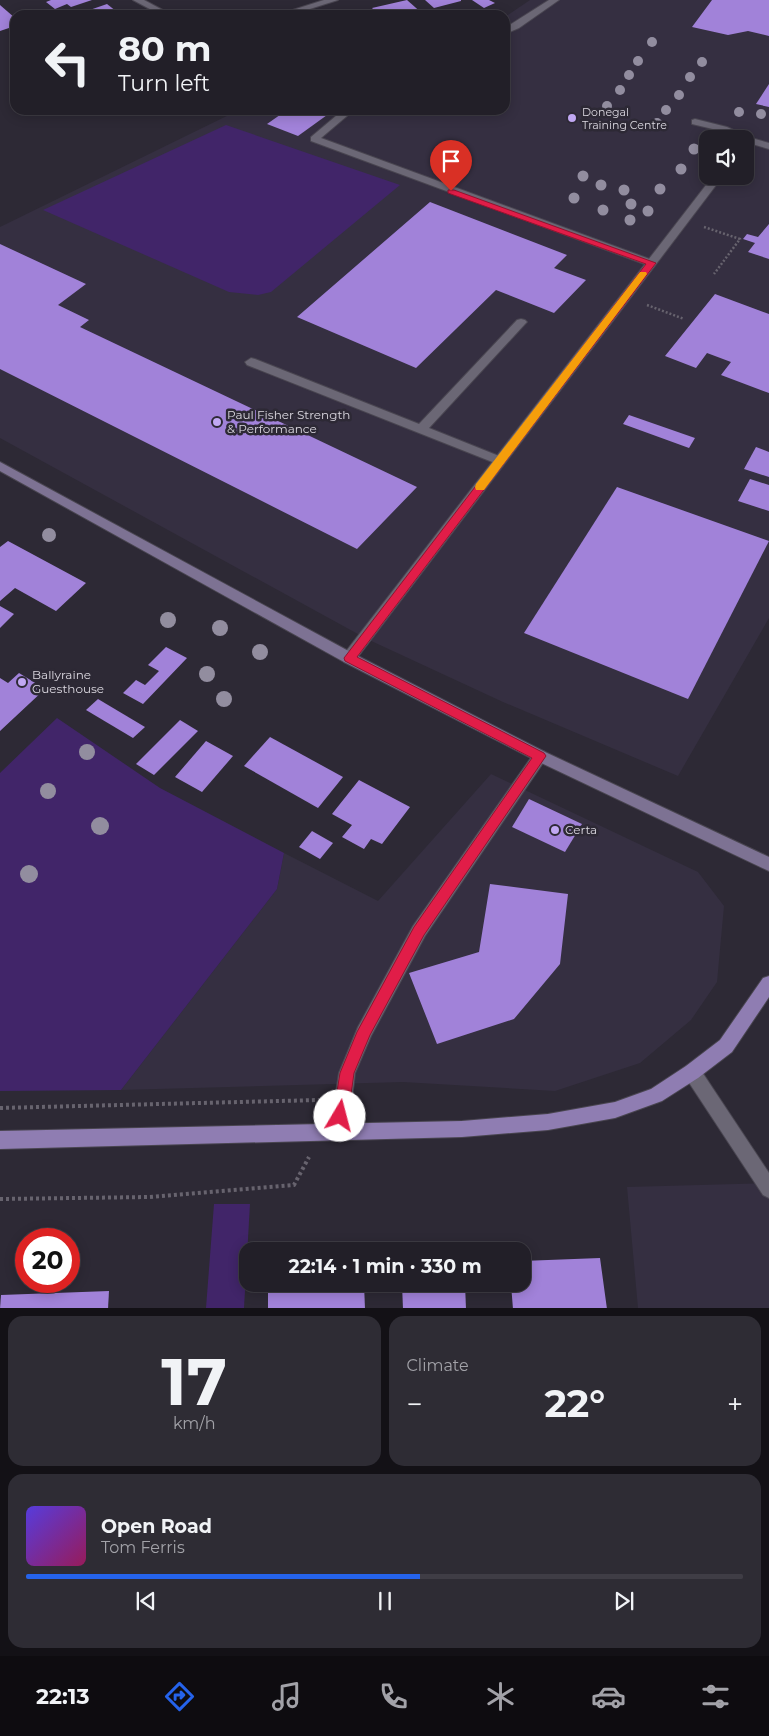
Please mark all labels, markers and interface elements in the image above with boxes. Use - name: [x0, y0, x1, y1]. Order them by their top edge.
- text: 80 m: [118, 27, 212, 70]
- icon: left: [35, 30, 100, 95]
- text: Turn left: [118, 70, 210, 97]
- place label: Donegal Training Centre: [582, 105, 667, 132]
- marker: Donegal Training Centre: [566, 112, 578, 124]
- map controls: [699, 130, 754, 185]
- button: sound: [699, 130, 754, 185]
- pin: [430, 140, 472, 191]
- icon: arrive: [437, 147, 465, 175]
- place label: Paul Fisher Strength & Performance: [227, 407, 350, 436]
- marker: Paul Fisher Strength & Performance: [211, 416, 223, 428]
- place label: Ballyraine Guesthouse: [32, 667, 104, 696]
- marker: Ballyraine Guesthouse: [16, 676, 28, 688]
- place label: Certa: [565, 822, 597, 837]
- marker: Certa: [549, 824, 561, 836]
- position arrow: [313, 1089, 365, 1141]
- speed limit sign: 20: [15, 1228, 80, 1293]
- text: 22:14 · 1 min · 330 m: [288, 1255, 482, 1278]
- text: 17: [161, 1342, 227, 1421]
- text: Climate: [407, 1356, 469, 1375]
- text: 22°: [544, 1380, 605, 1427]
- text: −: [407, 1387, 423, 1421]
- text: +: [727, 1387, 743, 1421]
- text: km/h: [173, 1414, 216, 1433]
- text: Open Road: [101, 1515, 212, 1538]
- text: Tom Ferris: [101, 1538, 185, 1557]
- icon: previous: [132, 1587, 160, 1615]
- icon: pause: [371, 1587, 399, 1615]
- icon: next: [610, 1587, 638, 1615]
- icon: directions: [162, 1679, 197, 1714]
- icon: music: [269, 1679, 304, 1714]
- icon: phone: [376, 1679, 411, 1714]
- icon: climate: [483, 1679, 518, 1714]
- icon: car: [591, 1679, 626, 1714]
- icon: filters: [698, 1679, 733, 1714]
- text: 22:13: [36, 1683, 89, 1710]

